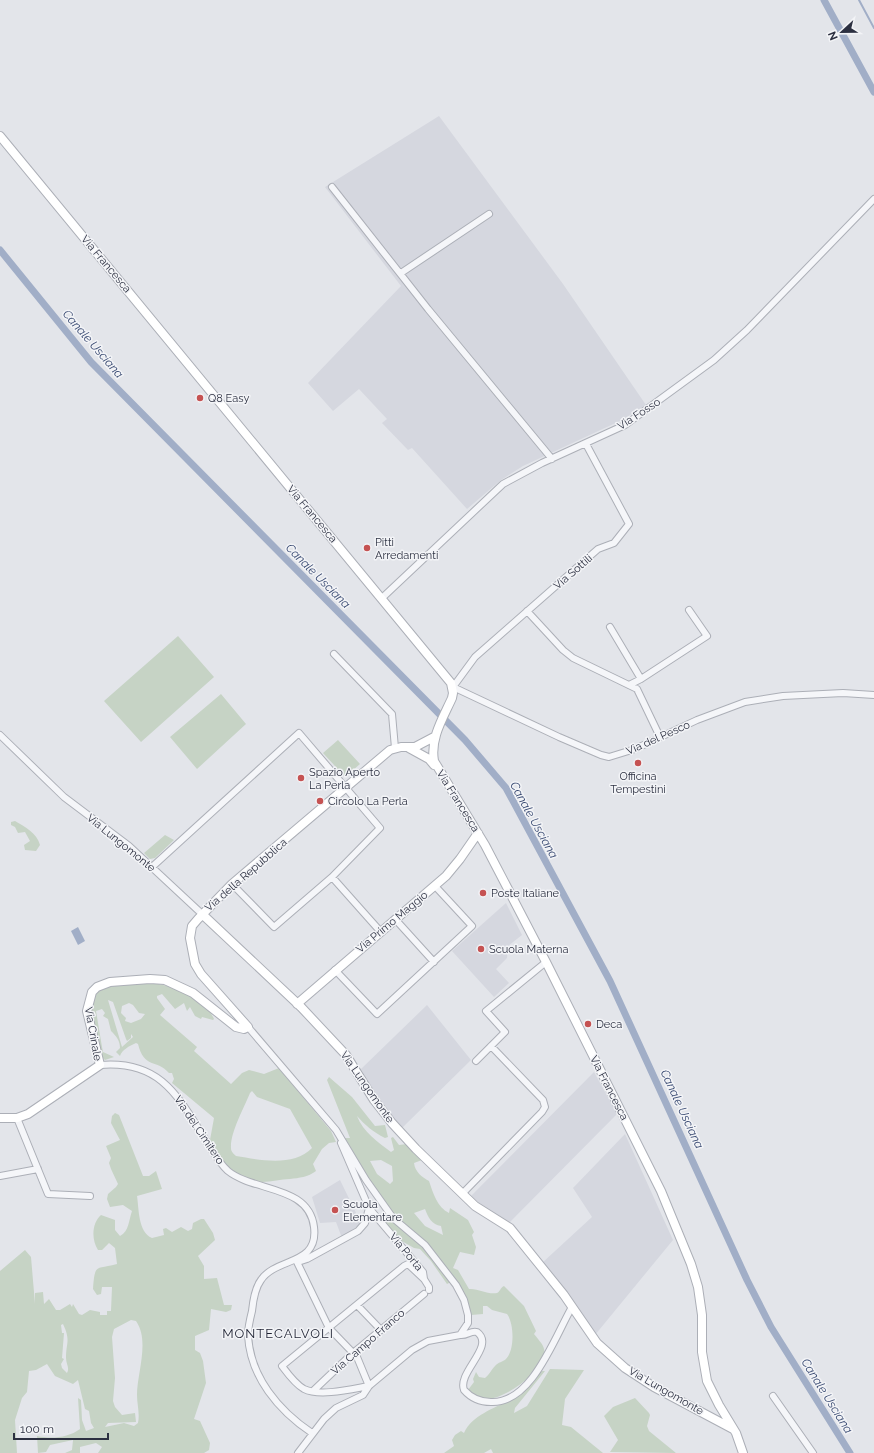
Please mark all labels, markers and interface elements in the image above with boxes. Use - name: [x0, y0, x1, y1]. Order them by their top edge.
- north arrow: [822, 12, 862, 52]
- text: N: [826, 29, 841, 42]
- street label: Via Francesca: [78, 233, 134, 295]
- water label: Canale Usciana: [60, 307, 126, 381]
- place label: Q8 Easy: [208, 392, 249, 405]
- marker: Q8 Easy: [195, 393, 205, 403]
- street label: Via Fosso: [615, 395, 663, 433]
- street label: Via Francesca: [284, 483, 340, 545]
- place label: Pitti Arredamenti: [375, 536, 438, 562]
- water label: Canale Usciana: [283, 541, 353, 611]
- marker: Pitti Arredamenti: [362, 543, 372, 553]
- street label: Via Sottili: [551, 552, 595, 592]
- street label: Via del Pesco: [624, 718, 692, 758]
- marker: Officina Tempestini: [633, 758, 643, 768]
- place label: Spazio Aperto La Perla: [309, 766, 380, 792]
- street label: Via Francesca: [434, 768, 482, 834]
- place label: Officina Tempestini: [610, 770, 666, 796]
- marker: Spazio Aperto La Perla: [296, 773, 306, 783]
- water label: Canale Usciana: [507, 779, 561, 861]
- place label: Circolo La Perla: [328, 795, 408, 808]
- marker: Circolo La Perla: [315, 796, 325, 806]
- street label: Via Lungomonte: [84, 811, 158, 875]
- street label: Via della Repubblica: [202, 836, 290, 914]
- place label: Poste Italiane: [491, 887, 560, 900]
- street label: Via Primo Maggio: [354, 888, 431, 956]
- marker: Poste Italiane: [478, 888, 488, 898]
- place label: Scuola Materna: [489, 943, 568, 956]
- marker: Scuola Materna: [476, 944, 486, 954]
- street label: Via Crinale: [82, 1006, 104, 1062]
- place label: Deca: [596, 1018, 622, 1031]
- marker: Deca: [583, 1019, 593, 1029]
- street label: Via Lungomonte: [337, 1049, 397, 1126]
- street label: Via Francesca: [587, 1054, 631, 1122]
- water label: Canale Usciana: [658, 1067, 706, 1151]
- street label: Via del Cimitero: [171, 1093, 227, 1167]
- place label: Scuola Elementare: [343, 1198, 402, 1224]
- marker: Scuola Elementare: [330, 1205, 340, 1215]
- street label: Via Porta: [386, 1230, 426, 1274]
- street label: Via Campo Franco: [329, 1306, 408, 1378]
- district label: MONTECALVOLI: [222, 1326, 334, 1341]
- water label: Canale Usciana: [798, 1356, 856, 1436]
- street label: Via Lungomonte: [626, 1364, 706, 1418]
- scale bar: [14, 1415, 108, 1441]
- text: 100 m: [20, 1422, 54, 1436]

